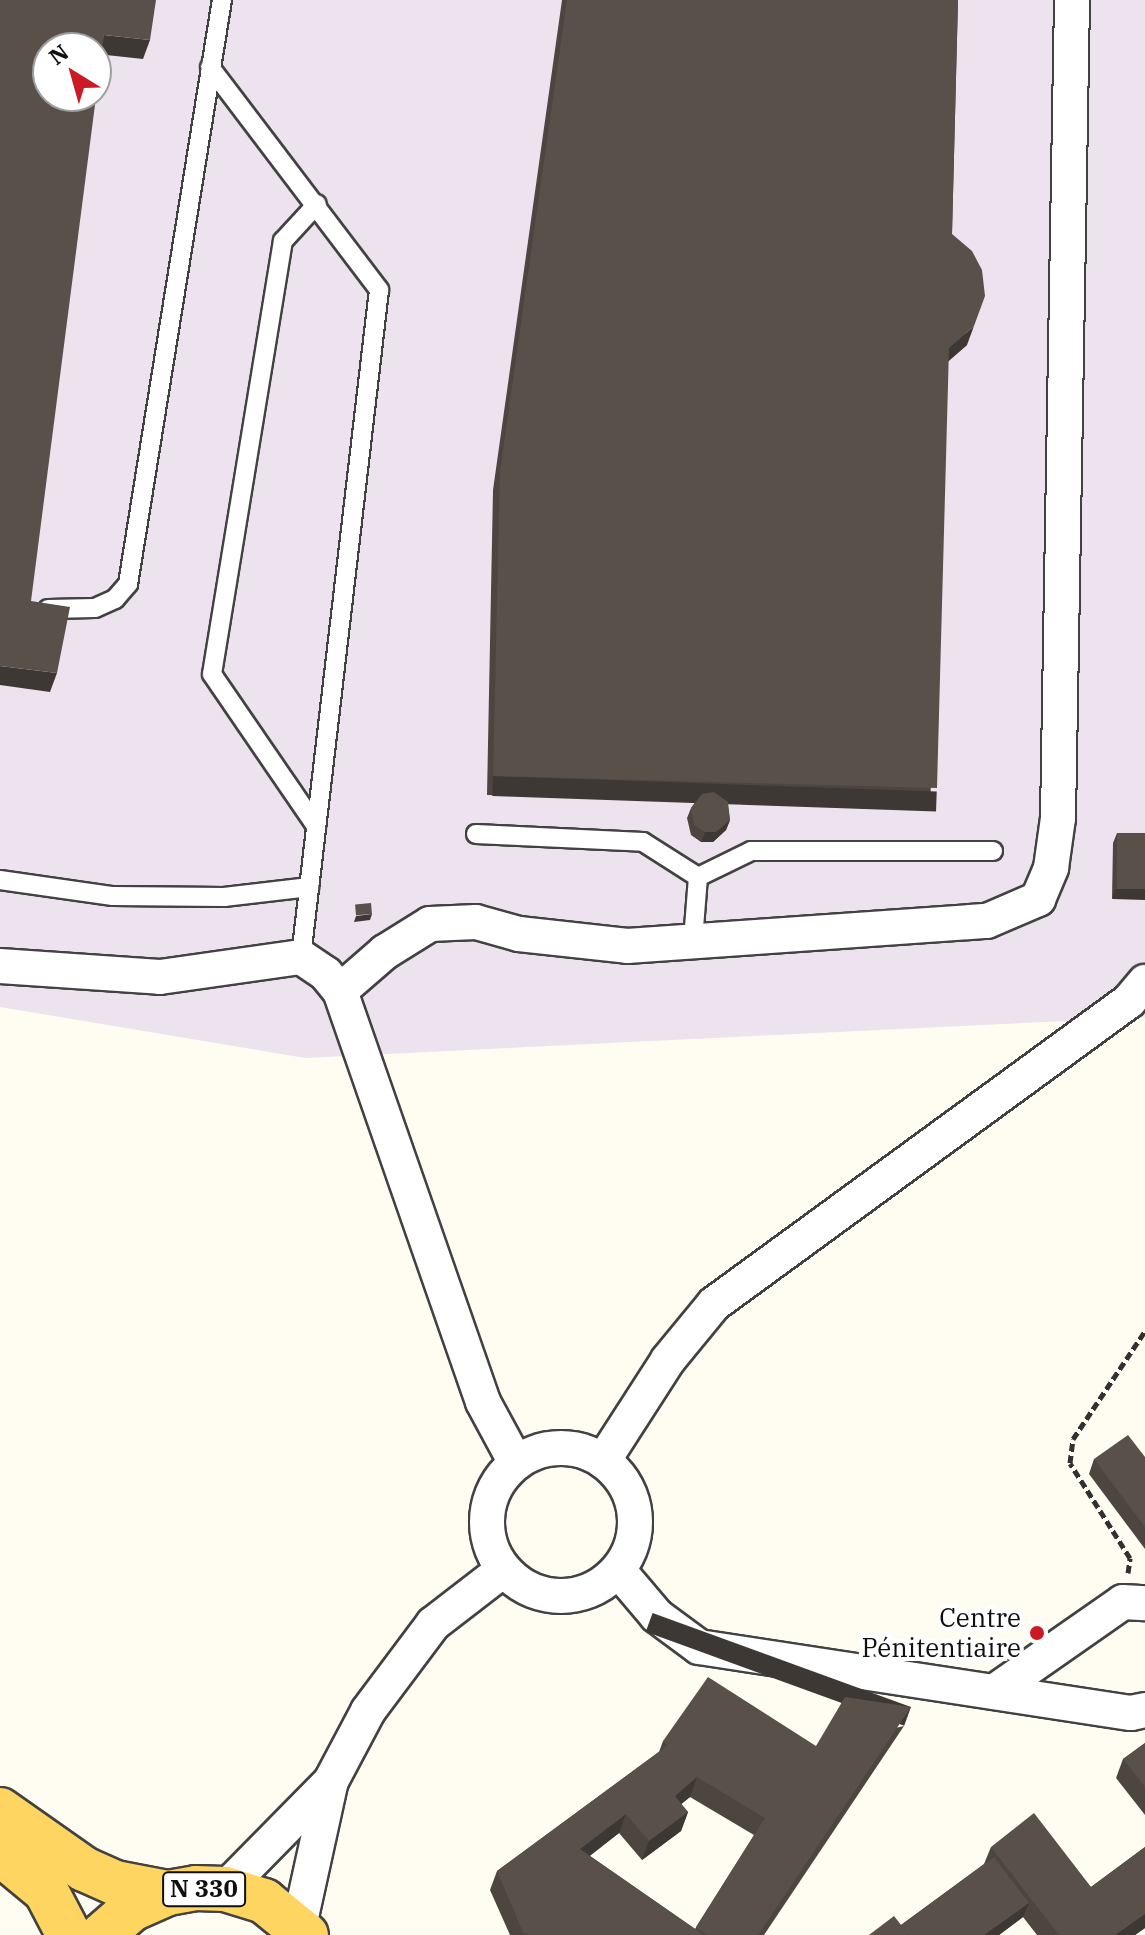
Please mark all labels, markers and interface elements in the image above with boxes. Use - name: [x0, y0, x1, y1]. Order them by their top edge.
- north arrow: [32, 32, 112, 112]
- text: N: [43, 37, 74, 71]
- place label: Centre Pénitentiaire: [862, 1602, 1021, 1664]
- marker: Centre Pénitentiaire: [1028, 1624, 1046, 1642]
- road number: N 330: [162, 1869, 246, 1909]

